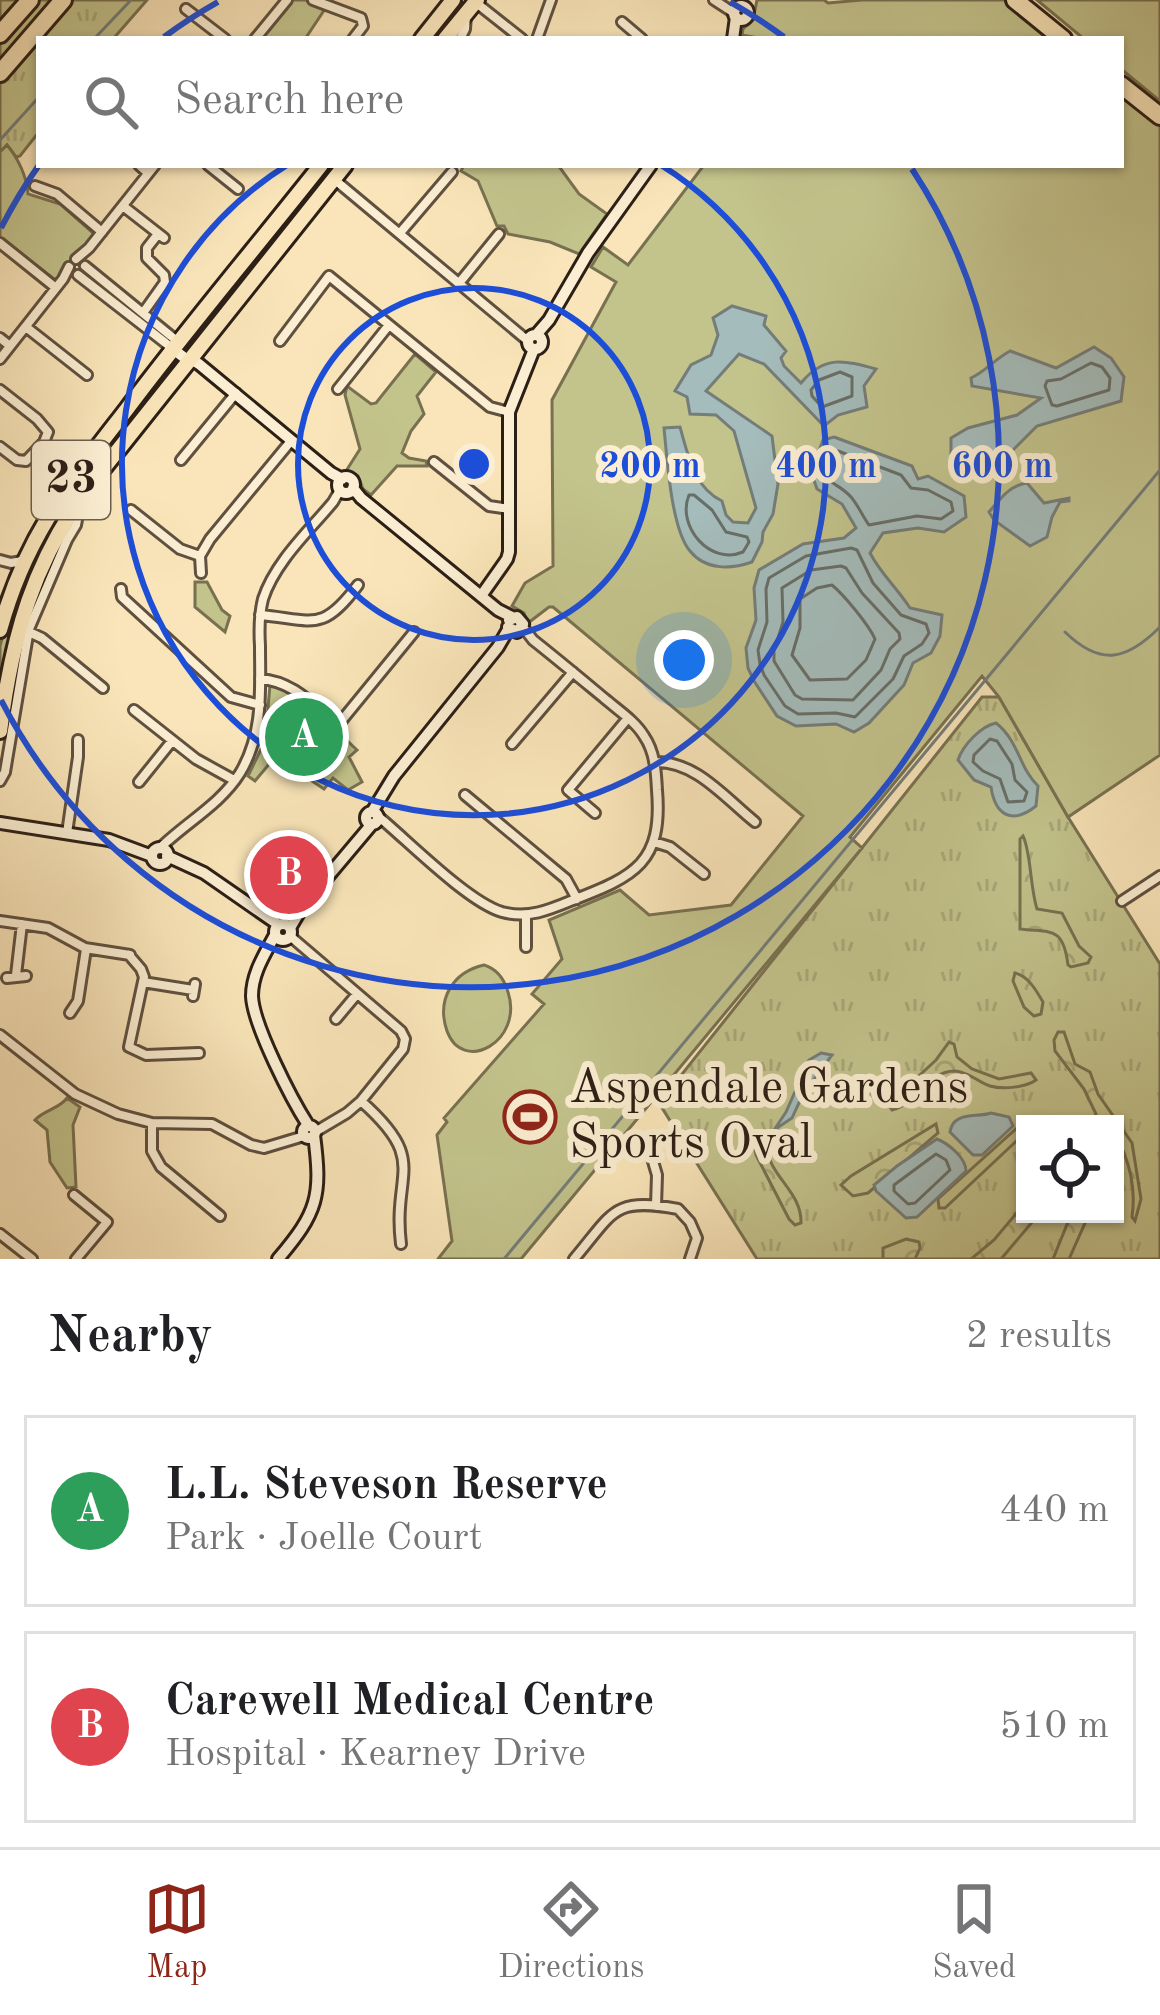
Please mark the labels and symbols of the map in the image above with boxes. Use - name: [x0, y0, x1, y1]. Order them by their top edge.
- road number: 23: [32, 441, 110, 519]
- centre of rings: [453, 443, 495, 485]
- text: 200 m: [599, 450, 701, 486]
- text: 400 m: [775, 450, 877, 486]
- text: 600 m: [951, 450, 1053, 486]
- your location: [654, 630, 714, 690]
- pin: A: [265, 692, 343, 782]
- pin: B: [250, 830, 328, 920]
- place label: Aspendale Gardens Sports Oval: [569, 1065, 968, 1168]
- sports icon: Aspendale Gardens Sports Oval: [502, 1089, 558, 1145]

